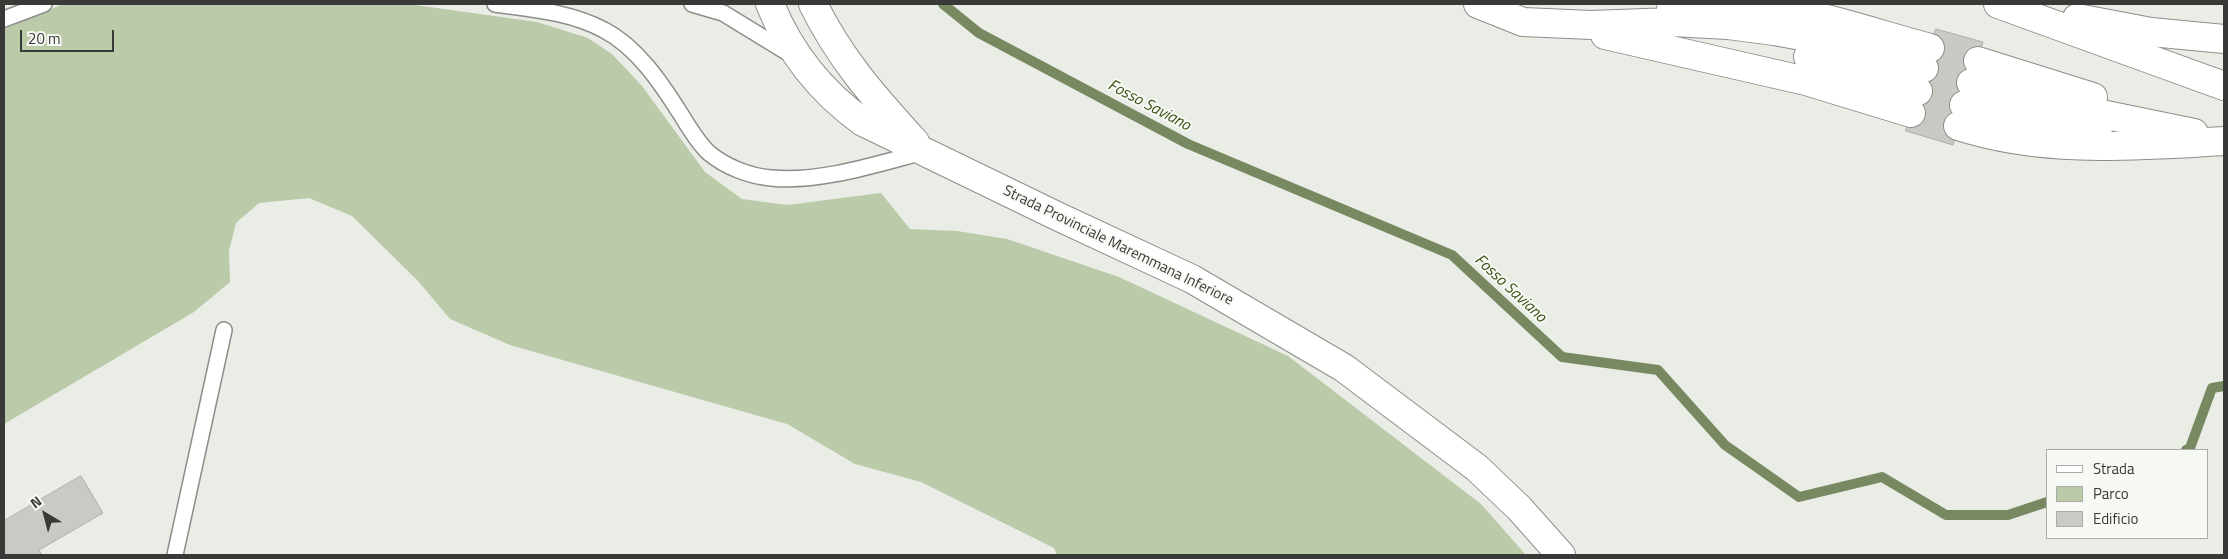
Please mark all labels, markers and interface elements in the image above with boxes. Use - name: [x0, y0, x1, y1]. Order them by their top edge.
- scale bar: [22, 20, 116, 52]
- text: 20 m: [28, 27, 61, 50]
- water label: Fosso Saviano: [1104, 76, 1194, 136]
- street label: Strada Provinciale Maremmana Inferiore: [1000, 182, 1236, 310]
- water label: Fosso Saviano: [1470, 251, 1550, 327]
- legend: [2046, 449, 2208, 539]
- text: Strada: [2093, 457, 2134, 480]
- text: Parco: [2093, 482, 2129, 505]
- north arrow: [20, 489, 70, 539]
- text: N: [25, 490, 46, 513]
- text: Edificio: [2093, 507, 2138, 530]

